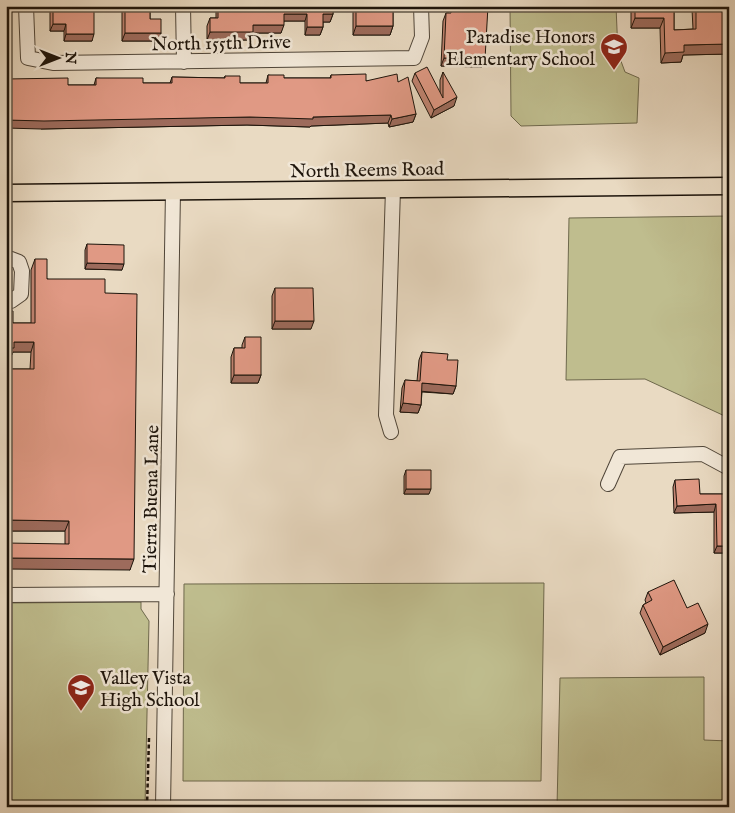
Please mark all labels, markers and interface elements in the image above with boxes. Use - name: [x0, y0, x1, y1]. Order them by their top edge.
- place label: Paradise Honors Elementary School: [446, 26, 596, 72]
- street label: North 155th Drive: [151, 31, 291, 57]
- north arrow: [32, 32, 82, 82]
- school or university icon: Paradise Honors Elementary School: [599, 32, 629, 71]
- text: N: [61, 51, 79, 64]
- street label: North Reems Road: [290, 158, 445, 184]
- street label: Tierra Buena Lane: [139, 425, 165, 573]
- place label: Valley Vista High School: [99, 667, 200, 713]
- school or university icon: Valley Vista High School: [66, 673, 96, 712]

